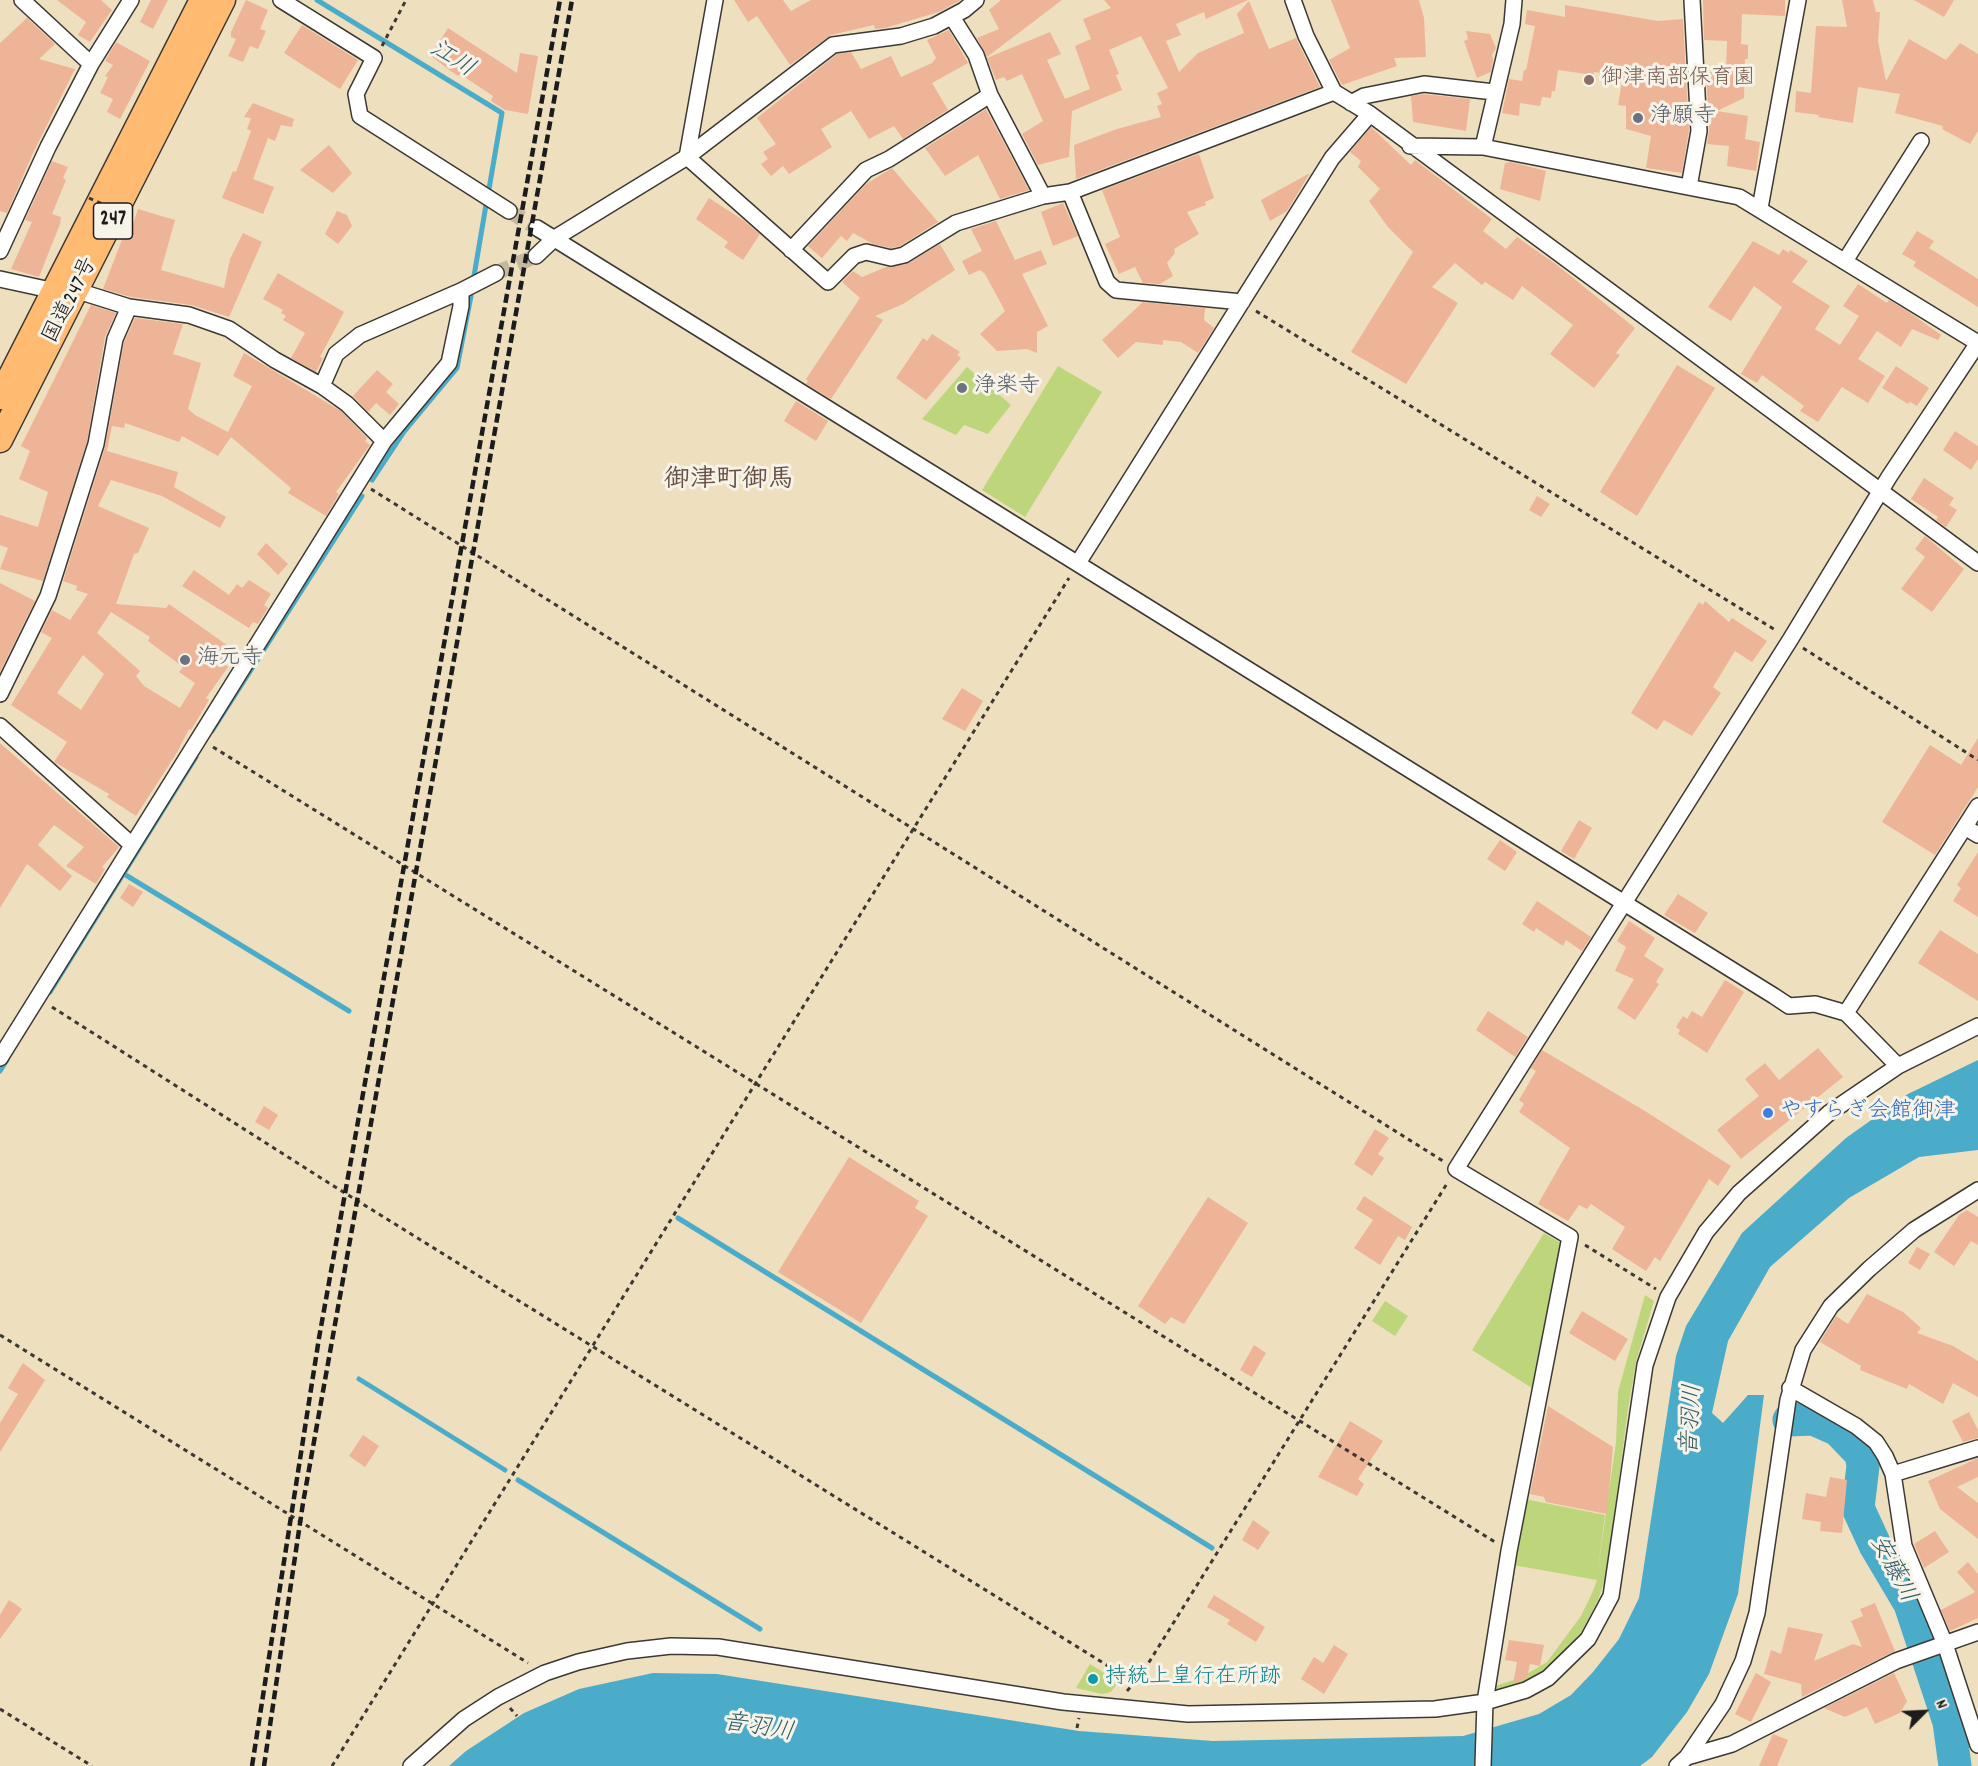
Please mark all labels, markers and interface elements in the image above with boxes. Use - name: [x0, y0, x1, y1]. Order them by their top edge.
- water label: 江川: [423, 36, 479, 86]
- place label: 御津南部保育園: [1601, 67, 1755, 93]
- marker: 御津南部保育園: [1582, 73, 1596, 87]
- place label: 浄願寺: [1650, 105, 1716, 131]
- marker: 浄願寺: [1631, 111, 1645, 125]
- road number: 247: [94, 203, 132, 239]
- street label: 国道247号: [39, 253, 105, 349]
- place label: 浄楽寺: [974, 375, 1040, 401]
- marker: 浄楽寺: [955, 381, 969, 395]
- district label: 御津町御馬: [664, 466, 794, 498]
- place label: 海元寺: [197, 647, 263, 673]
- marker: 海元寺: [178, 653, 192, 667]
- place label: やすらぎ会館御津: [1780, 1100, 1956, 1126]
- marker: やすらぎ会館御津: [1761, 1106, 1775, 1120]
- water label: 音羽川: [1678, 1383, 1710, 1457]
- water label: 安藤川: [1861, 1531, 1921, 1609]
- place label: 持統上皇行在所跡: [1105, 1666, 1281, 1692]
- marker: 持統上皇行在所跡: [1086, 1672, 1100, 1686]
- north arrow: [1894, 1682, 1954, 1742]
- text: N: [1929, 1696, 1953, 1713]
- water label: 音羽川: [720, 1710, 796, 1750]

